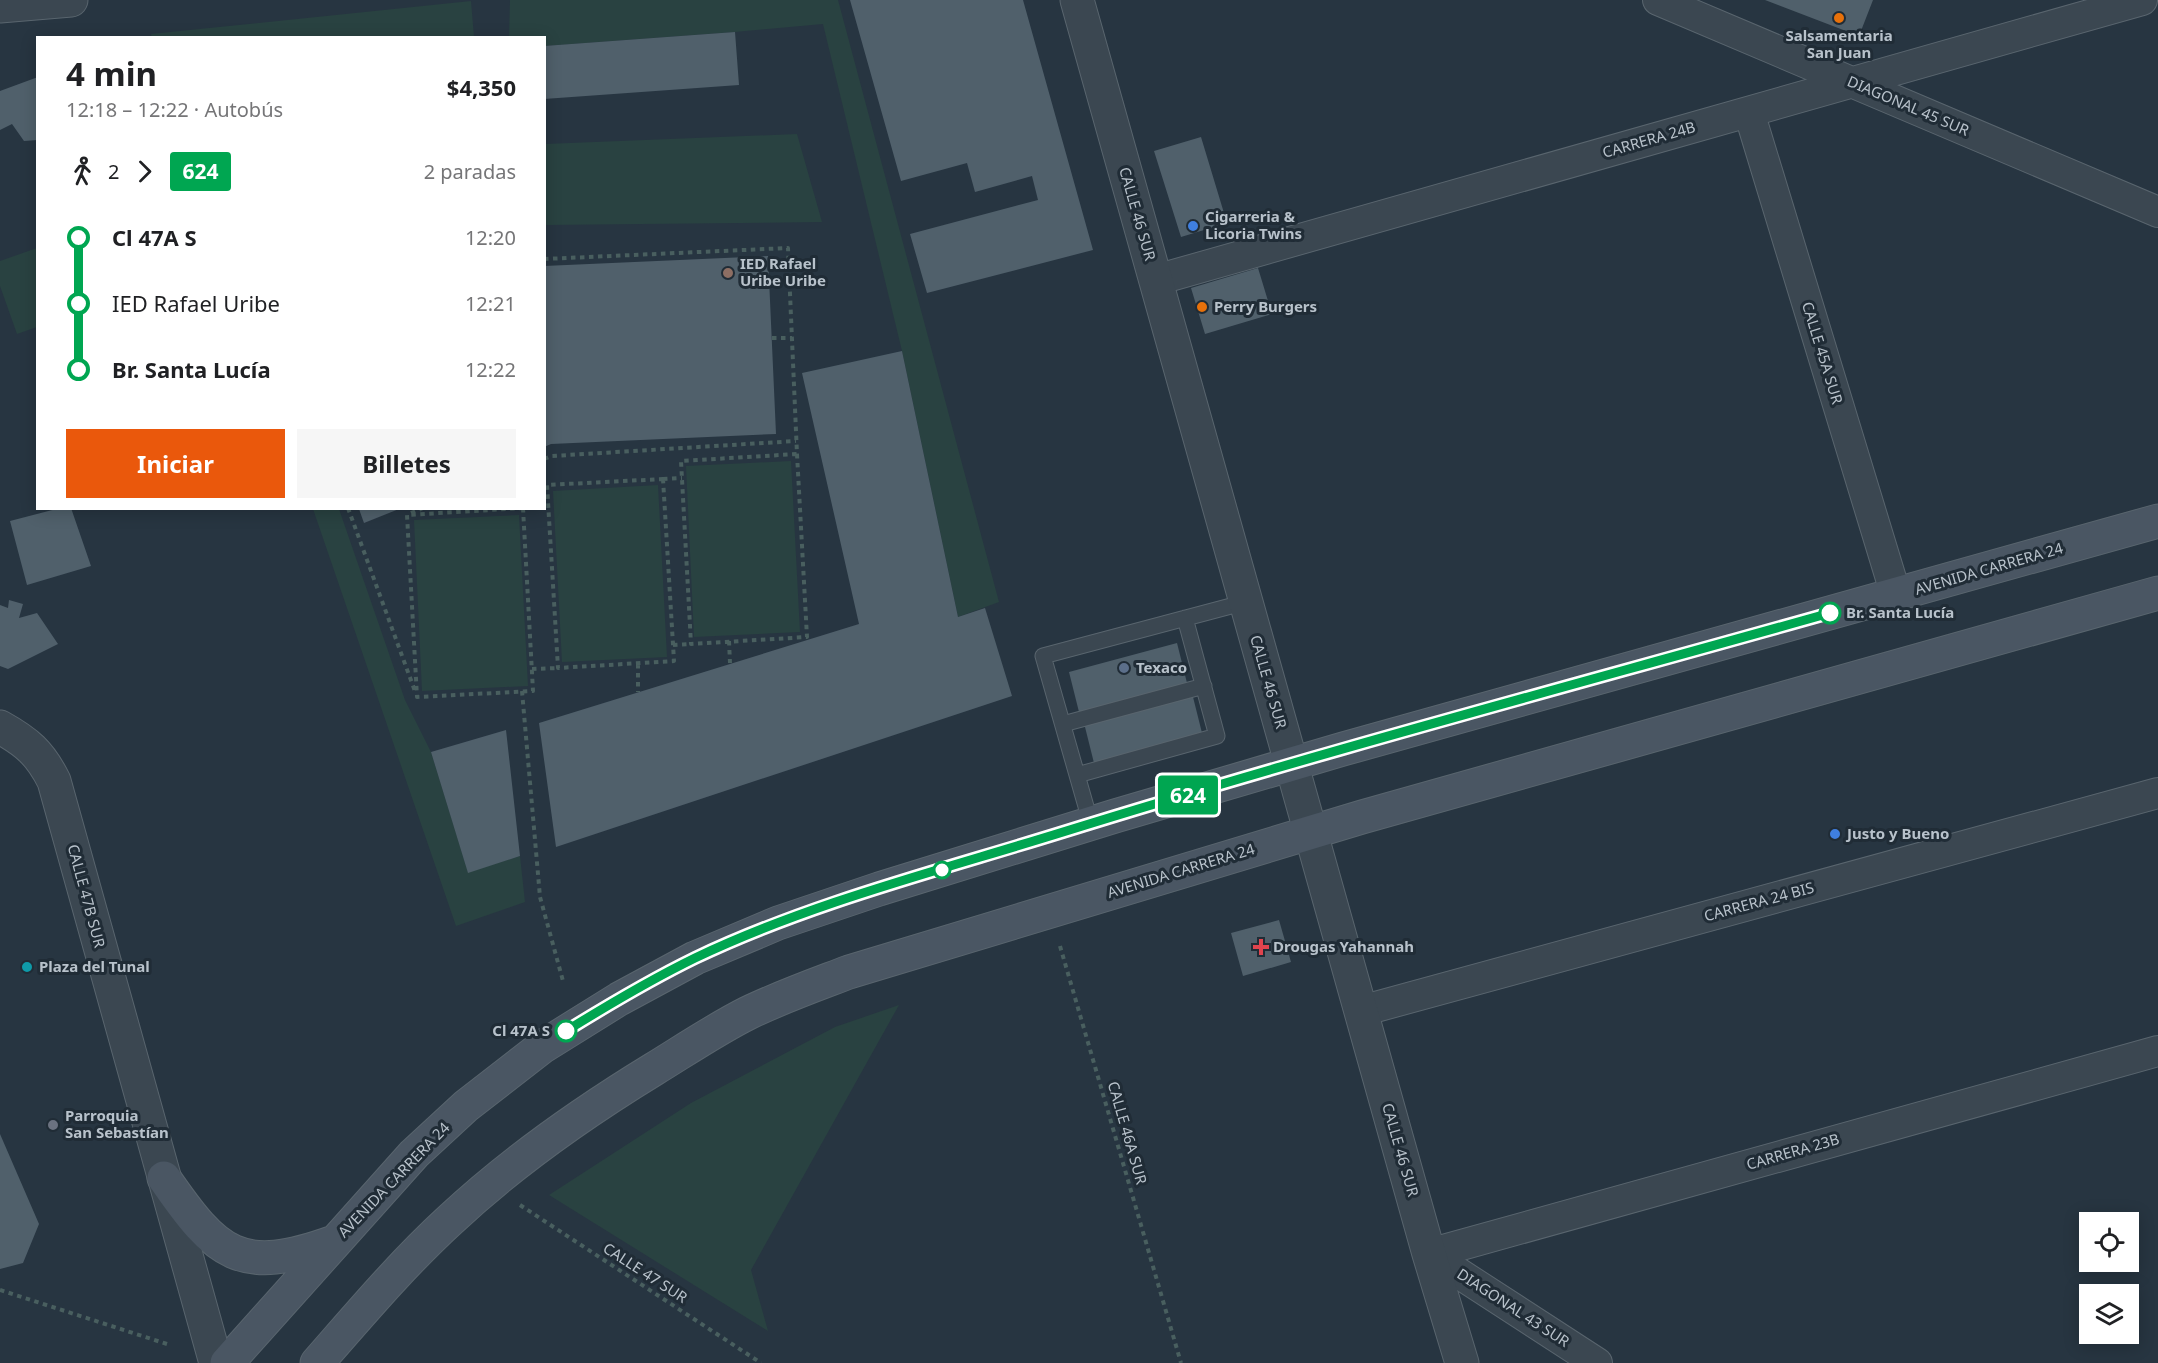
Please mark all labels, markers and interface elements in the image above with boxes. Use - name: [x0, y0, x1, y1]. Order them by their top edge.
- marker: Salsamentaria San Juan: [1832, 11, 1846, 25]
- place label: Salsamentaria San Juan: [1785, 25, 1893, 62]
- text: 4 min: [66, 51, 157, 96]
- street label: DIAGONAL 45 SUR: [1845, 70, 1973, 140]
- text: $4,350: [447, 72, 516, 102]
- text: 12:18 – 12:22 · Autobús: [66, 96, 283, 123]
- street label: CARRERA 24B: [1600, 116, 1698, 162]
- icon: walk: [66, 155, 99, 188]
- icon: forward: [128, 155, 161, 188]
- text: 624: [182, 157, 219, 185]
- text: 2: [108, 158, 119, 185]
- text: 2 paradas: [424, 158, 516, 185]
- street label: CALLE 46 SUR: [1115, 165, 1161, 264]
- place label: Cigarreria & Licoria Twins: [1205, 206, 1302, 243]
- marker: Cigarreria & Licoria Twins: [1186, 219, 1200, 233]
- text: Cl 47A S: [112, 222, 197, 252]
- text: 12:20: [465, 224, 516, 251]
- place label: IED Rafael Uribe Uribe: [740, 253, 826, 290]
- marker: IED Rafael Uribe Uribe: [721, 266, 735, 280]
- text: IED Rafael Uribe: [112, 288, 280, 318]
- text: 12:21: [465, 290, 516, 317]
- place label: Perry Burgers: [1214, 296, 1317, 316]
- street label: CALLE 45A SUR: [1798, 299, 1848, 407]
- marker: Perry Burgers: [1195, 300, 1209, 314]
- text: Br. Santa Lucía: [112, 354, 271, 384]
- text: 12:22: [465, 356, 516, 383]
- button: Iniciar: [66, 429, 285, 498]
- button: Billetes: [297, 429, 516, 498]
- street label: AVENIDA CARRERA 24: [1912, 537, 2065, 599]
- marker: Br. Santa Lucía: [1819, 602, 1841, 624]
- place label: Br. Santa Lucía: [1846, 602, 1954, 622]
- street label: CALLE 46 SUR: [1246, 633, 1292, 732]
- place label: Texaco: [1136, 657, 1187, 677]
- marker: Texaco: [1117, 661, 1131, 675]
- line badge: 624: [1154, 776, 1222, 814]
- text: 624: [1170, 781, 1206, 809]
- place label: Justo y Bueno: [1845, 823, 1949, 843]
- marker: Justo y Bueno: [1828, 827, 1842, 841]
- street label: AVENIDA CARRERA 24: [1105, 838, 1257, 902]
- street label: CALLE 47B SUR: [64, 842, 111, 950]
- unlabelled marker: [933, 861, 951, 879]
- street label: CARRERA 24 BIS: [1702, 877, 1816, 925]
- place label: Drougas Yahannah: [1273, 936, 1414, 956]
- marker: Drougas Yahannah: [1254, 940, 1268, 954]
- place label: Plaza del Tunal: [39, 956, 150, 976]
- marker: Plaza del Tunal: [20, 960, 34, 974]
- place label: Cl 47A S: [492, 1020, 550, 1040]
- marker: Cl 47A S: [555, 1020, 577, 1042]
- street label: CALLE 46A SUR: [1104, 1079, 1152, 1187]
- street label: CALLE 46 SUR: [1378, 1101, 1424, 1200]
- place label: Parroquia San Sebastían: [65, 1105, 169, 1142]
- street label: AVENIDA CARRERA 24: [333, 1117, 454, 1241]
- marker: Parroquia San Sebastían: [46, 1118, 60, 1132]
- street label: CARRERA 23B: [1744, 1128, 1842, 1174]
- map controls: [2079, 1212, 2139, 1344]
- button: locate: [2079, 1212, 2139, 1272]
- street label: CALLE 47 SUR: [600, 1237, 692, 1307]
- street label: DIAGONAL 43 SUR: [1453, 1263, 1574, 1351]
- button: layers: [2079, 1284, 2139, 1344]

